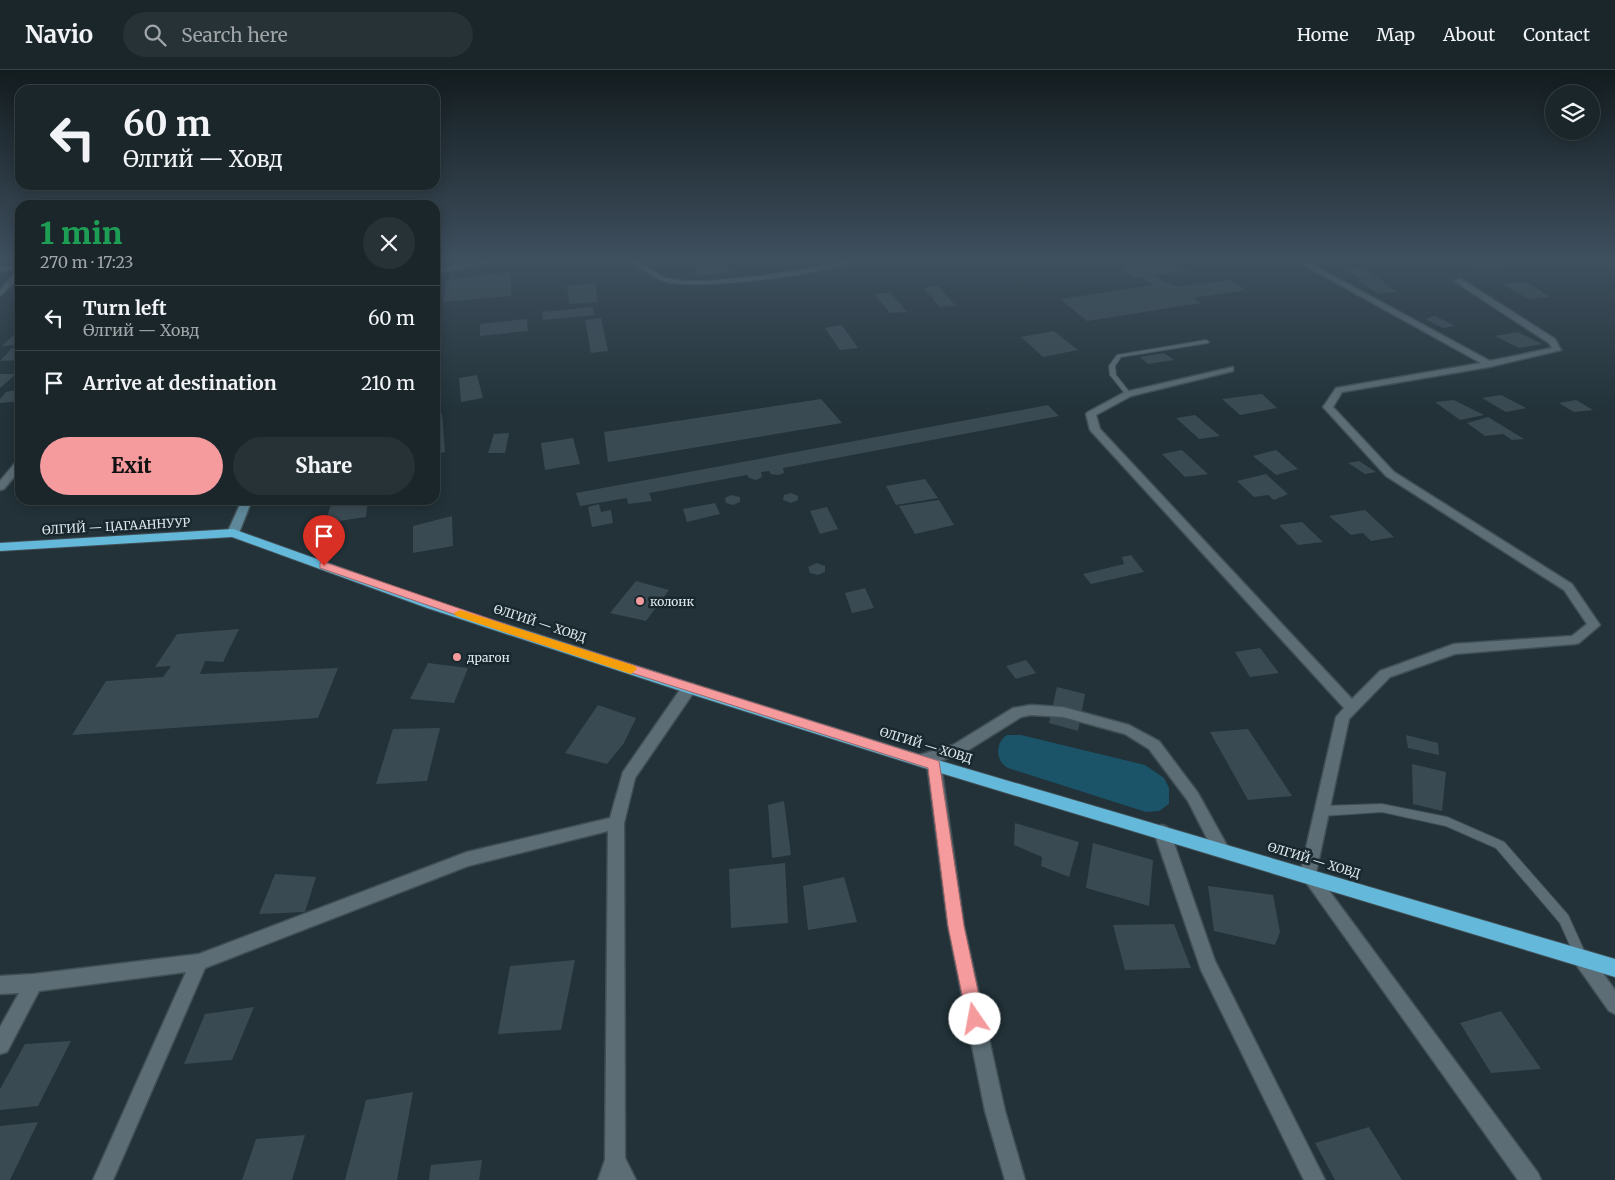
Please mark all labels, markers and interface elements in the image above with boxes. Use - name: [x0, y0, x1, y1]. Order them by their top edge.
- search box: [123, 12, 473, 57]
- text: Navio: [25, 19, 93, 50]
- icon: search: [141, 21, 169, 49]
- text: Search here: [181, 23, 288, 47]
- text: Home: [1297, 23, 1349, 46]
- text: Map: [1377, 23, 1415, 46]
- text: About: [1443, 23, 1495, 46]
- text: Contact: [1523, 23, 1590, 46]
- map controls: [1545, 85, 1600, 140]
- button: layers: [1545, 85, 1600, 140]
- text: 60 m: [123, 102, 211, 146]
- icon: left: [40, 105, 105, 170]
- text: Өлгий — Ховд: [123, 145, 283, 173]
- text: 1 min: [40, 214, 122, 252]
- button: close: [363, 217, 415, 269]
- text: 270 m · 17:23: [40, 252, 133, 272]
- text: Turn left: [83, 296, 167, 320]
- icon: left: [40, 304, 68, 332]
- text: 60 m: [368, 306, 415, 330]
- text: Өлгий — Ховд: [83, 320, 199, 340]
- icon: arrive: [40, 369, 68, 397]
- text: Arrive at destination: [83, 371, 277, 395]
- text: 210 m: [361, 371, 415, 395]
- button: Exit: [40, 437, 223, 495]
- button: Share: [233, 437, 415, 495]
- street label: ӨЛГИЙ — ЦАГААННУУР: [42, 515, 191, 537]
- pin: [303, 515, 345, 566]
- icon: arrive: [310, 522, 338, 550]
- place label: колонк: [650, 594, 694, 609]
- marker: колонк: [634, 595, 646, 607]
- street label: ӨЛГИЙ — ХОВД: [492, 601, 588, 645]
- place label: драгон: [466, 650, 510, 665]
- marker: драгон: [451, 651, 463, 663]
- street label: ӨЛГИЙ — ХОВД: [878, 724, 975, 766]
- street label: ӨЛГИЙ — ХОВД: [1266, 839, 1363, 881]
- position arrow: [948, 992, 1000, 1044]

